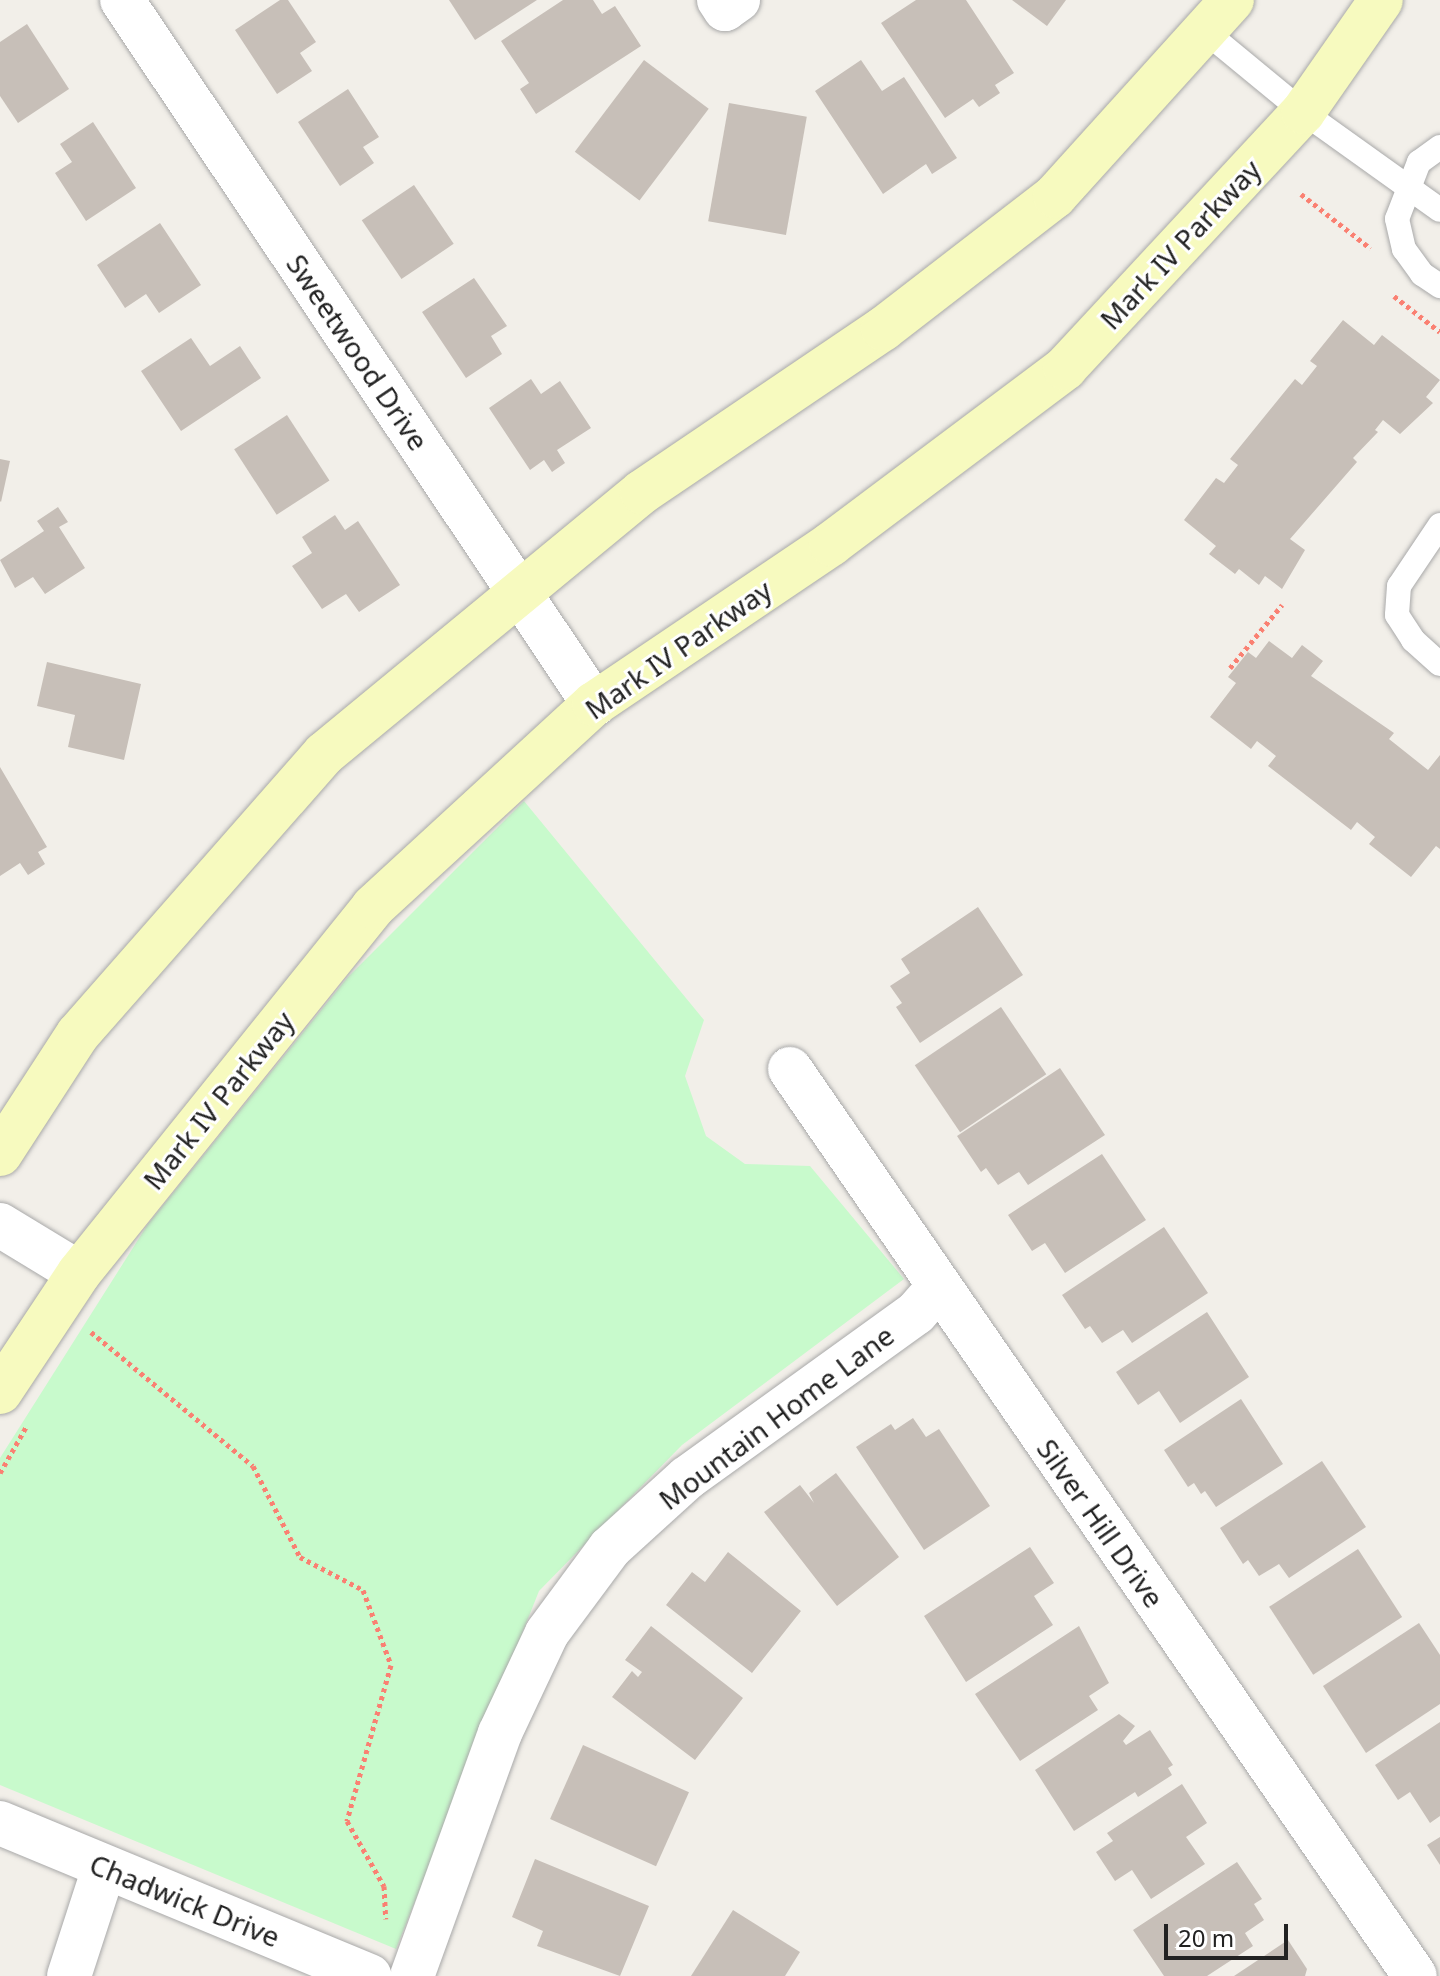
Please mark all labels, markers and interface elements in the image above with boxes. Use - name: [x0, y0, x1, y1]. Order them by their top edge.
- street label: Mark IV Parkway: [1093, 152, 1267, 336]
- street label: Sweetwood Drive: [280, 248, 436, 456]
- street label: Mark IV Parkway: [578, 572, 778, 726]
- street label: Mark IV Parkway: [136, 1004, 300, 1196]
- street label: Mountain Home Lane: [652, 1318, 900, 1516]
- street label: Silver Hill Drive: [1031, 1432, 1171, 1614]
- street label: Chadwick Drive: [85, 1847, 285, 1953]
- scale bar: [1168, 1908, 1292, 1958]
- text: 20 m: [1178, 1921, 1234, 1954]

